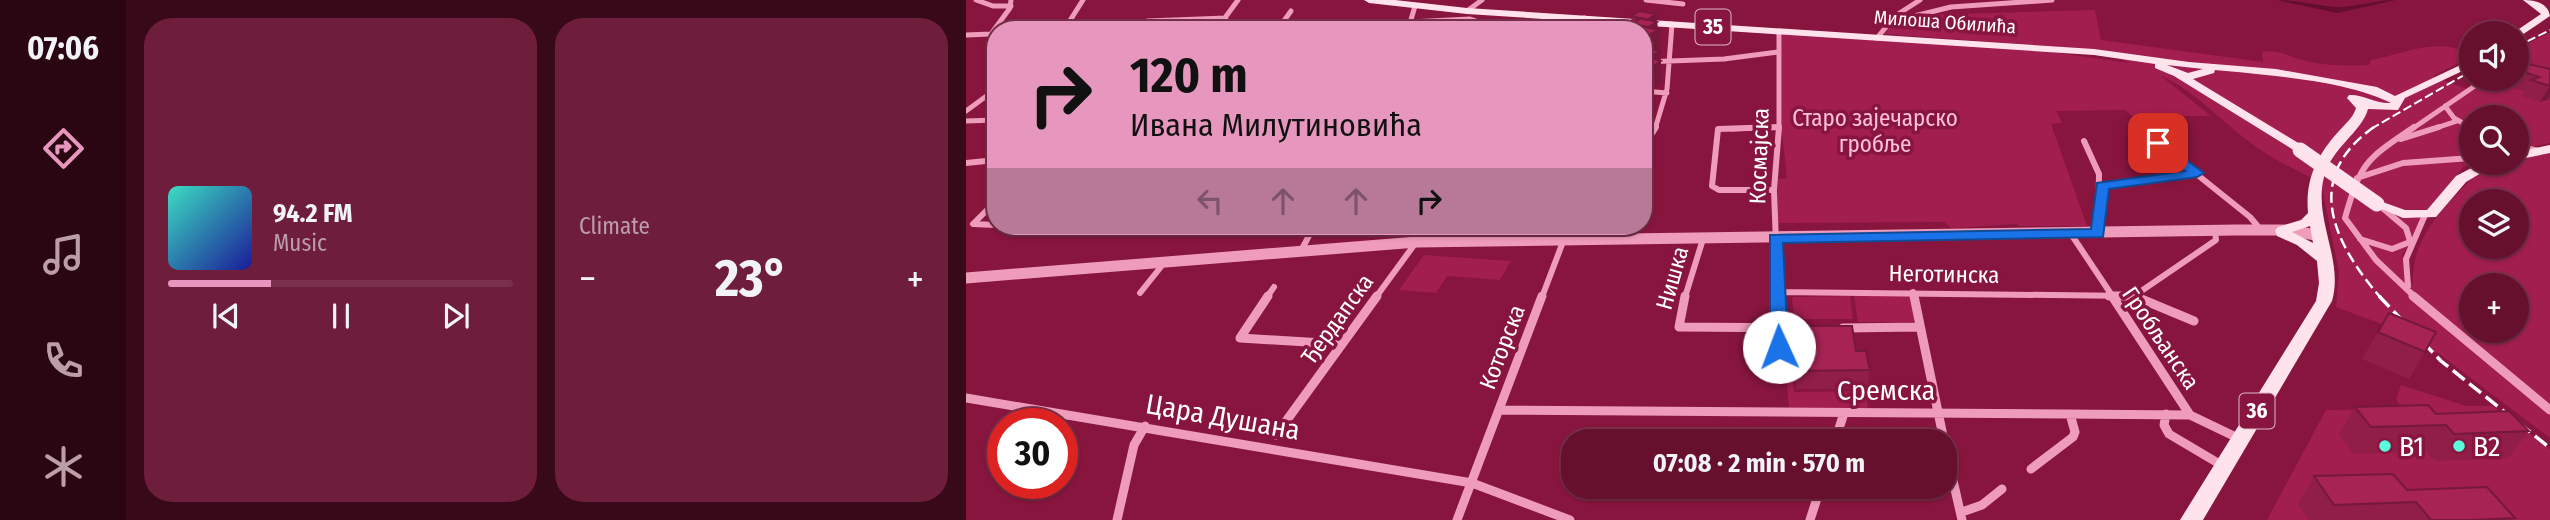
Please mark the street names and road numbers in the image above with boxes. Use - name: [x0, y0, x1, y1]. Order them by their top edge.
- street label: Милоша Обилића: [1873, 6, 2017, 38]
- road number: 35: [1696, 10, 1730, 44]
- street label: Космајска: [1743, 107, 1775, 205]
- street label: Нишка: [1650, 243, 1694, 313]
- street label: Неготинска: [1888, 259, 2000, 289]
- street label: Ђердапска: [1295, 268, 1379, 370]
- street label: Гробљанска: [2116, 281, 2206, 395]
- street label: Которска: [1473, 301, 1531, 393]
- street label: Сремска: [1837, 374, 1935, 407]
- street label: Цара Душана: [1143, 387, 1303, 447]
- road number: 36: [2240, 394, 2274, 428]

